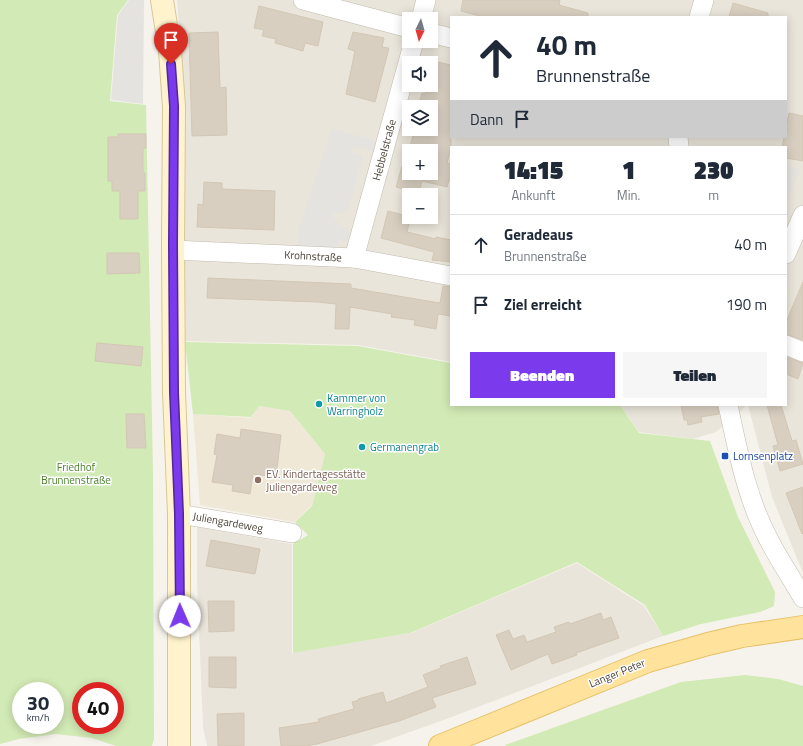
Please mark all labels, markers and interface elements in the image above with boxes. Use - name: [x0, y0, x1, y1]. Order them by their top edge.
- north arrow: [402, 12, 438, 48]
- map controls: [402, 12, 438, 224]
- pin: [154, 23, 188, 64]
- text: 40 m: [536, 23, 597, 66]
- icon: arrive: [160, 29, 182, 51]
- icon: ahead: [470, 32, 522, 84]
- button: sound: [402, 56, 438, 92]
- text: Brunnenstraße: [536, 62, 650, 89]
- button: layers: [402, 100, 438, 136]
- text: Dann: [470, 108, 503, 131]
- icon: arrive: [511, 108, 533, 130]
- street label: Hebbelstraße: [368, 117, 400, 182]
- button: +: [402, 144, 438, 180]
- text: 14:15: [504, 152, 563, 188]
- text: 1: [622, 152, 635, 188]
- text: 230: [694, 152, 733, 188]
- text: Ankunft: [512, 185, 555, 205]
- text: Min.: [617, 185, 640, 205]
- text: m: [708, 185, 719, 205]
- button: −: [402, 188, 438, 224]
- text: Geradeaus: [504, 223, 573, 246]
- text: 40 m: [734, 233, 767, 256]
- icon: ahead: [470, 234, 492, 256]
- text: Brunnenstraße: [504, 246, 587, 266]
- street label: Krohnstraße: [284, 247, 343, 266]
- text: Ziel erreicht: [504, 293, 582, 316]
- text: 190 m: [726, 293, 767, 316]
- icon: arrive: [470, 294, 492, 316]
- button: Beenden: [470, 352, 615, 398]
- button: Teilen: [623, 352, 767, 398]
- place label: Kammer von Warringholz: [327, 390, 386, 419]
- marker: Kammer von Warringholz: [314, 399, 324, 409]
- place label: Germanengrab: [370, 439, 439, 455]
- marker: Germanengrab: [357, 442, 367, 452]
- place label: Lornsenplatz: [733, 448, 793, 464]
- marker: Lornsenplatz: [720, 451, 730, 461]
- park label: Friedhof Brunnenstraße: [41, 459, 111, 488]
- place label: EV. Kindertagesstätte Juliengardeweg: [266, 466, 366, 495]
- marker: EV. Kindertagesstätte Juliengardeweg: [253, 475, 263, 485]
- street label: Juliengardeweg: [192, 508, 265, 536]
- position arrow: [159, 595, 201, 637]
- street label: Langer Peter: [586, 654, 648, 692]
- speed limit sign: 40: [72, 682, 124, 734]
- text: 30: [27, 687, 49, 718]
- text: km/h: [27, 710, 49, 725]

